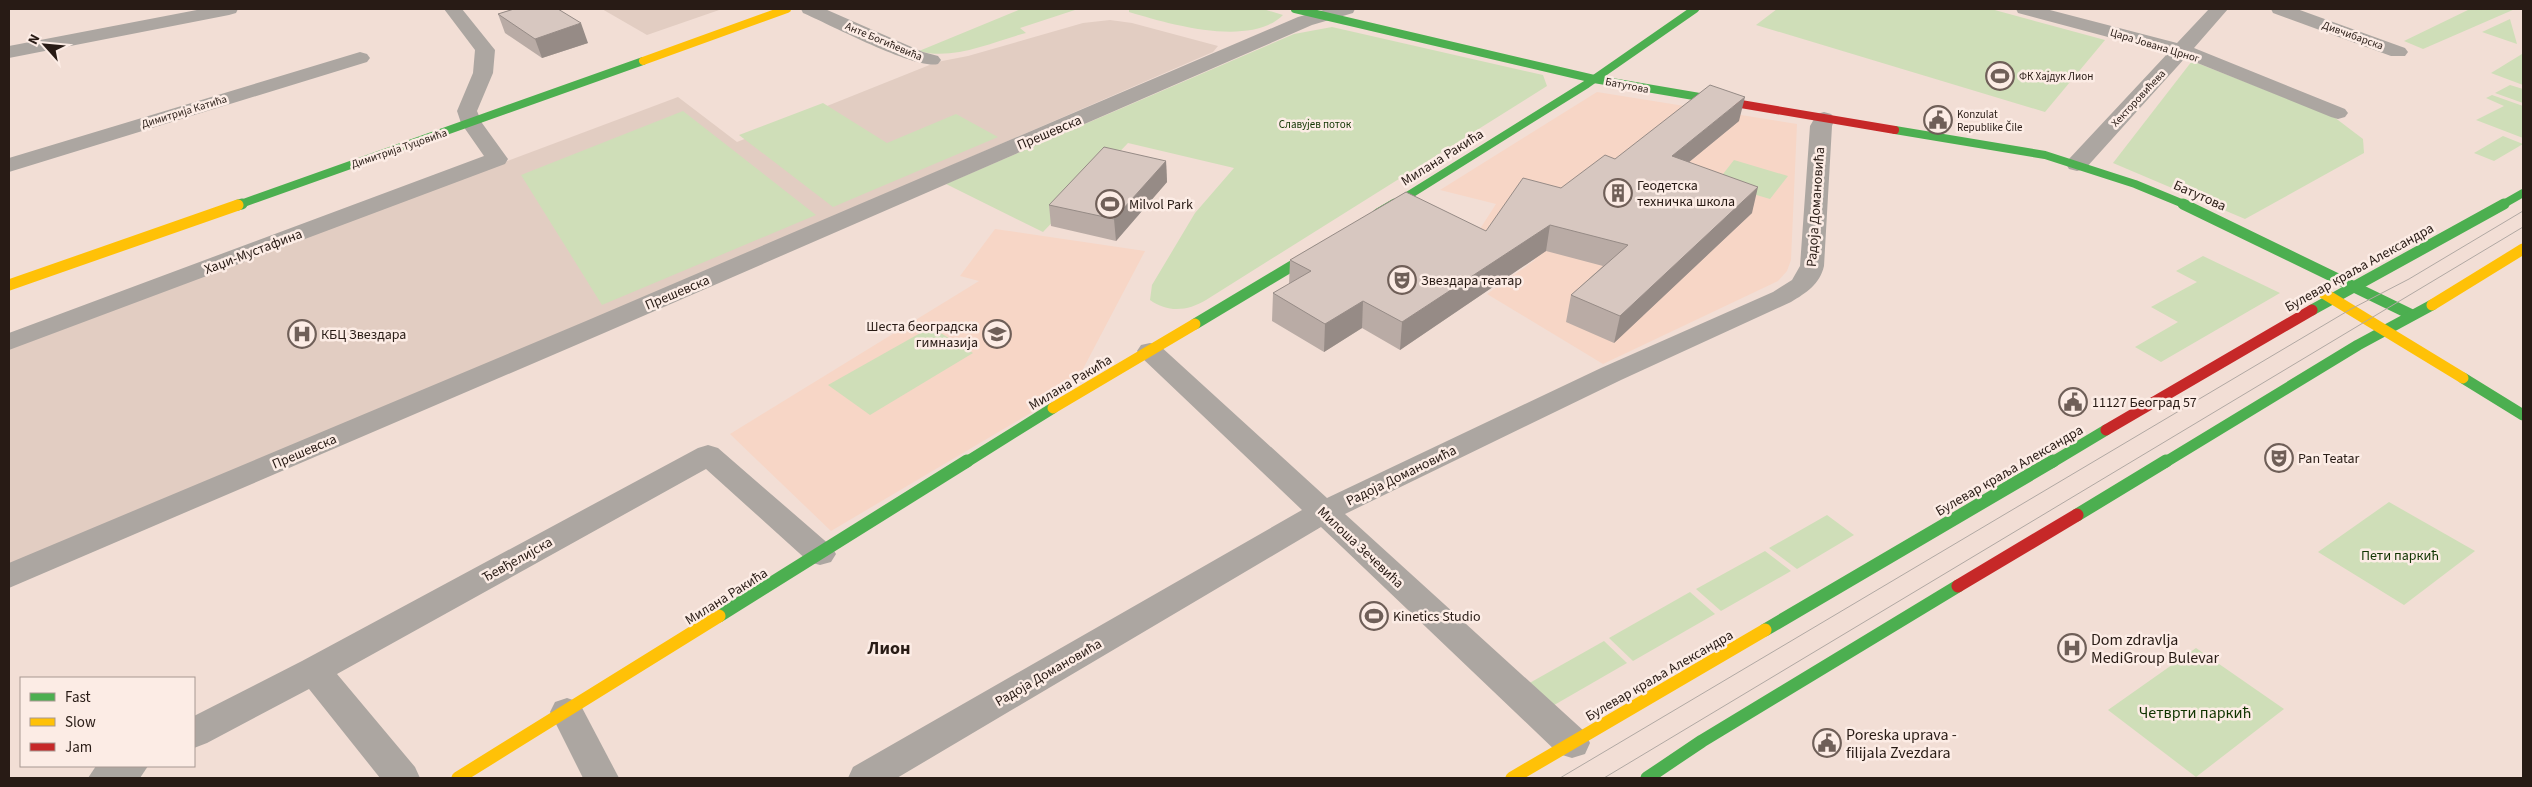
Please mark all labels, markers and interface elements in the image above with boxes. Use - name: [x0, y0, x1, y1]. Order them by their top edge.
- street label: Дивчибарска: [2320, 17, 2385, 53]
- street label: Анте Богићевића: [843, 18, 925, 64]
- north arrow: [20, 20, 70, 70]
- street label: Цара Јована Црног: [2108, 25, 2202, 66]
- text: N: [23, 31, 45, 48]
- sports icon: ФК Хајдук Лион: [1985, 61, 2015, 91]
- street label: Хекторовићева: [2108, 66, 2169, 130]
- place label: ФК Хајдук Лион: [2019, 69, 2093, 84]
- street label: Батутова: [1604, 74, 1650, 97]
- street label: Димитрија Катића: [139, 91, 229, 132]
- public building icon: Konzulat Republike Čile: [1923, 105, 1953, 135]
- place label: Konzulat Republike Čile: [1957, 107, 2023, 135]
- street label: Прешевска: [1014, 110, 1085, 156]
- park label: Славујев поток: [1279, 117, 1352, 132]
- street label: Милана Ракића: [1397, 124, 1488, 191]
- street label: Димитрија Туцовића: [349, 125, 449, 172]
- street label: Радоја Домановића: [1802, 146, 1830, 268]
- street label: Батутова: [2170, 175, 2229, 216]
- place label: Геодетска техничка школа: [1637, 176, 1735, 212]
- building icon: Геодетска техничка школа: [1603, 178, 1633, 208]
- sports icon: Milvol Park: [1095, 189, 1125, 219]
- place label: Milvol Park: [1129, 195, 1193, 215]
- street label: Булевар краља Александра: [2281, 219, 2438, 317]
- street label: Хаџи-Мустафина: [202, 224, 305, 280]
- theatre icon: Звездара театар: [1387, 265, 1417, 295]
- street label: Прешевска: [642, 270, 713, 316]
- place label: Звездара театар: [1421, 271, 1522, 291]
- place label: Шеста београдска гимназија: [866, 317, 978, 353]
- hospital icon: КБЦ Звездара: [287, 319, 317, 349]
- school or university icon: Шеста београдска гимназија: [982, 319, 1012, 349]
- place label: КБЦ Звездара: [321, 325, 406, 345]
- street label: Милана Ракића: [1025, 350, 1116, 416]
- public building icon: 11127 Београд 57: [2058, 387, 2088, 417]
- place label: 11127 Београд 57: [2092, 393, 2197, 413]
- street label: Булевар краља Александра: [1932, 420, 2087, 521]
- street label: Прешевска: [269, 429, 340, 475]
- street label: Радоја Домановића: [1343, 441, 1460, 511]
- theatre icon: Pan Teatar: [2264, 443, 2294, 473]
- place label: Pan Teatar: [2298, 449, 2360, 469]
- street label: Милоша Зечевића: [1313, 502, 1408, 593]
- street label: Ђевђелијска: [479, 532, 556, 587]
- park label: Пети паркић: [2361, 546, 2439, 566]
- street label: Милана Ракића: [681, 563, 772, 630]
- sports icon: Kinetics Studio: [1359, 601, 1389, 631]
- place label: Kinetics Studio: [1393, 607, 1481, 627]
- street label: Булевар краља Александра: [1582, 625, 1737, 726]
- place label: Dom zdravlja MediGroup Bulevar: [2091, 629, 2220, 669]
- hospital icon: Dom zdravlja MediGroup Bulevar: [2057, 633, 2087, 663]
- street label: Радоја Домановића: [991, 634, 1106, 712]
- district label: Лион: [867, 636, 910, 661]
- legend: [20, 677, 195, 767]
- text: Fast: [65, 687, 91, 708]
- park label: Четврти паркић: [2139, 702, 2251, 724]
- text: Slow: [65, 712, 96, 733]
- place label: Poreska uprava - filijala Zvezdara: [1846, 724, 1957, 764]
- public building icon: Poreska uprava - filijala Zvezdara: [1812, 728, 1842, 758]
- text: Jam: [65, 737, 92, 758]

